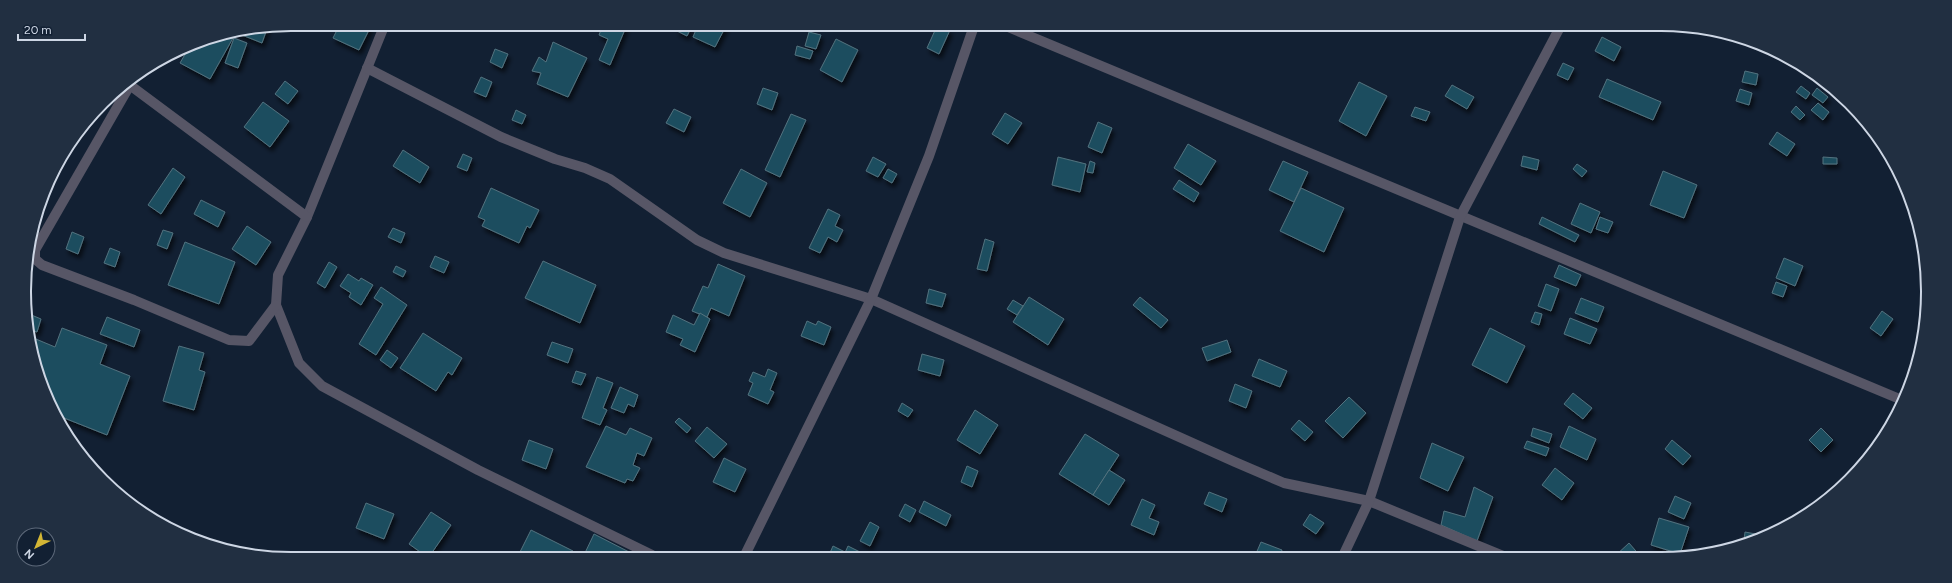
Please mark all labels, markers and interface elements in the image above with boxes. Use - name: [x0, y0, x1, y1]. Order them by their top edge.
- scale bar: [18, 16, 85, 42]
- text: 20 m: [24, 23, 52, 37]
- north arrow: [16, 527, 56, 567]
- text: N: [22, 546, 37, 562]

